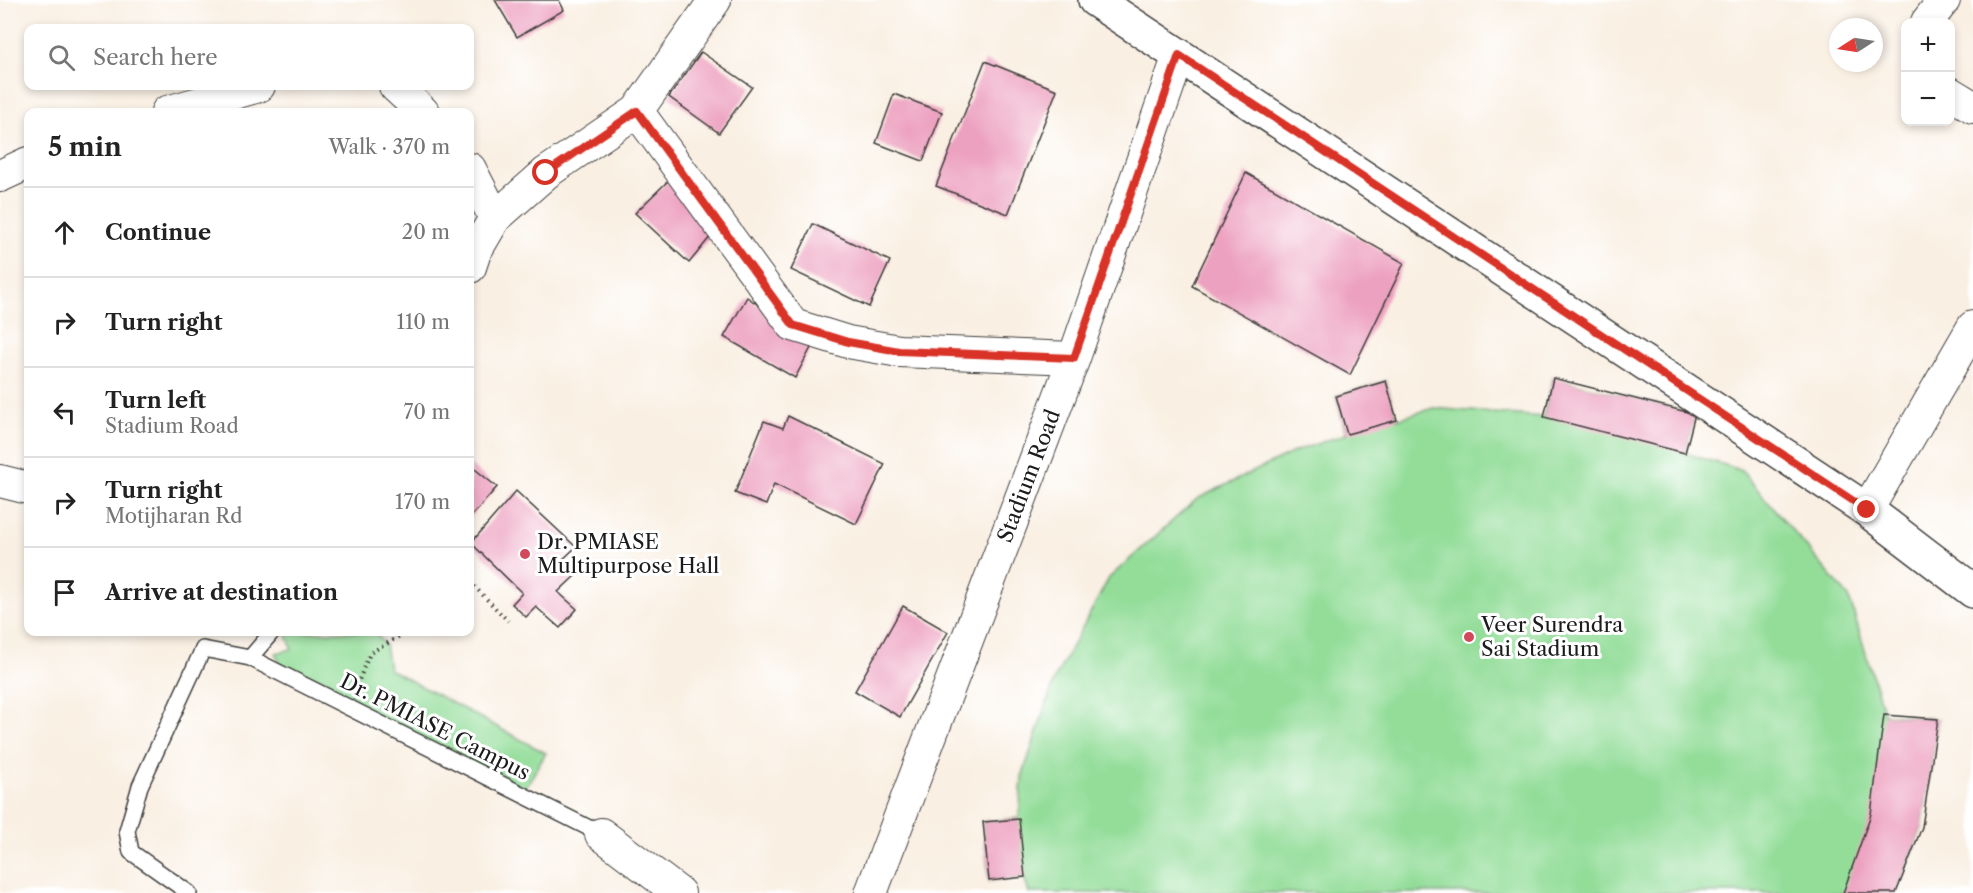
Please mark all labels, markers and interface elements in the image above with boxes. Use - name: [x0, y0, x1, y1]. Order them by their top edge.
- north arrow: [1829, 18, 1883, 72]
- map controls: [1901, 18, 1955, 126]
- button: +: [1901, 18, 1955, 72]
- search box: [24, 24, 474, 90]
- icon: search: [45, 41, 78, 74]
- text: Search here: [93, 44, 218, 71]
- button: −: [1901, 72, 1955, 126]
- text: 5 min: [48, 131, 122, 163]
- text: Walk · 370 m: [328, 135, 450, 159]
- route start: [532, 159, 558, 185]
- icon: ahead: [48, 216, 81, 249]
- text: Continue: [105, 219, 211, 246]
- text: 20 m: [402, 220, 450, 244]
- icon: right: [48, 306, 81, 339]
- text: Turn right: [105, 309, 223, 336]
- text: 110 m: [397, 310, 450, 334]
- text: Turn left: [105, 387, 206, 414]
- icon: left: [48, 396, 81, 429]
- text: 70 m: [404, 400, 450, 424]
- street label: Stadium Road: [992, 406, 1065, 546]
- text: Stadium Road: [105, 414, 239, 438]
- text: Turn right: [105, 477, 223, 504]
- icon: right: [48, 486, 81, 519]
- text: 170 m: [395, 490, 450, 514]
- route end: [1853, 496, 1879, 522]
- text: Motijharan Rd: [105, 504, 242, 528]
- place label: Dr. PMIASE Multipurpose Hall: [537, 529, 719, 578]
- marker: Dr. PMIASE Multipurpose Hall: [518, 547, 532, 561]
- icon: arrive: [48, 576, 81, 609]
- text: Arrive at destination: [105, 579, 338, 606]
- place label: Veer Surendra Sai Stadium: [1480, 612, 1624, 661]
- marker: Veer Surendra Sai Stadium: [1462, 630, 1476, 644]
- street label: Dr. PMIASE Campus: [336, 668, 534, 785]

